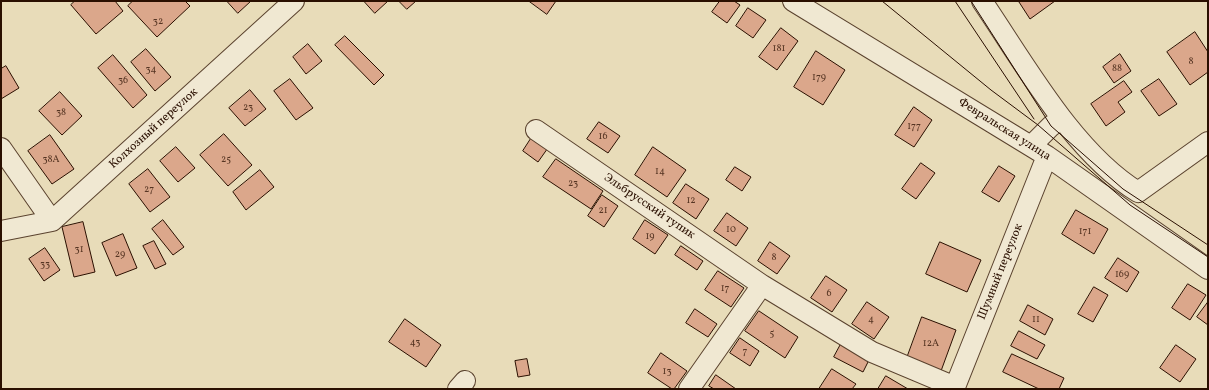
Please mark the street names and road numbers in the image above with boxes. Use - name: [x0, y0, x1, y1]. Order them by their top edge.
- street label: Колхозный переулок: [107, 85, 201, 173]
- street label: Февральская улица: [955, 96, 1053, 164]
- street label: Эльбрусский тупик: [601, 171, 697, 243]
- street label: Шумный переулок: [975, 222, 1027, 322]

